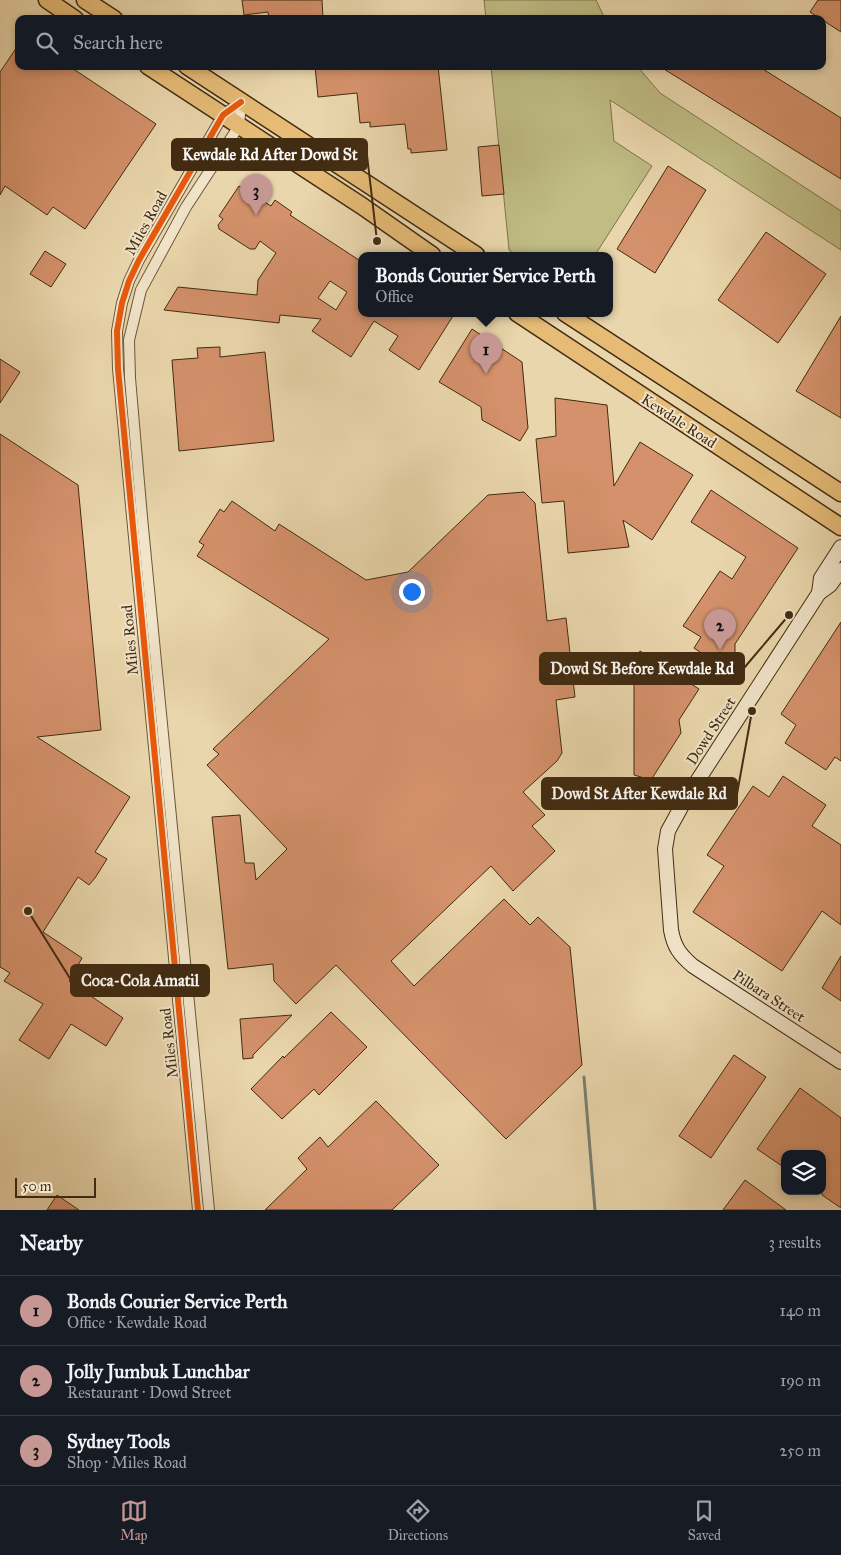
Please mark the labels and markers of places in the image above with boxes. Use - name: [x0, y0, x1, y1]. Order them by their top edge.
- callout: Kewdale Rd After Dowd St: [172, 139, 367, 170]
- pin: 3: [240, 174, 272, 215]
- pin: 1: [470, 333, 502, 374]
- pin: 2: [704, 609, 736, 650]
- callout: Dowd St Before Kewdale Rd: [540, 653, 744, 684]
- callout: Dowd St After Kewdale Rd: [542, 778, 737, 809]
- callout: Coca-Cola Amatil: [71, 965, 209, 996]

